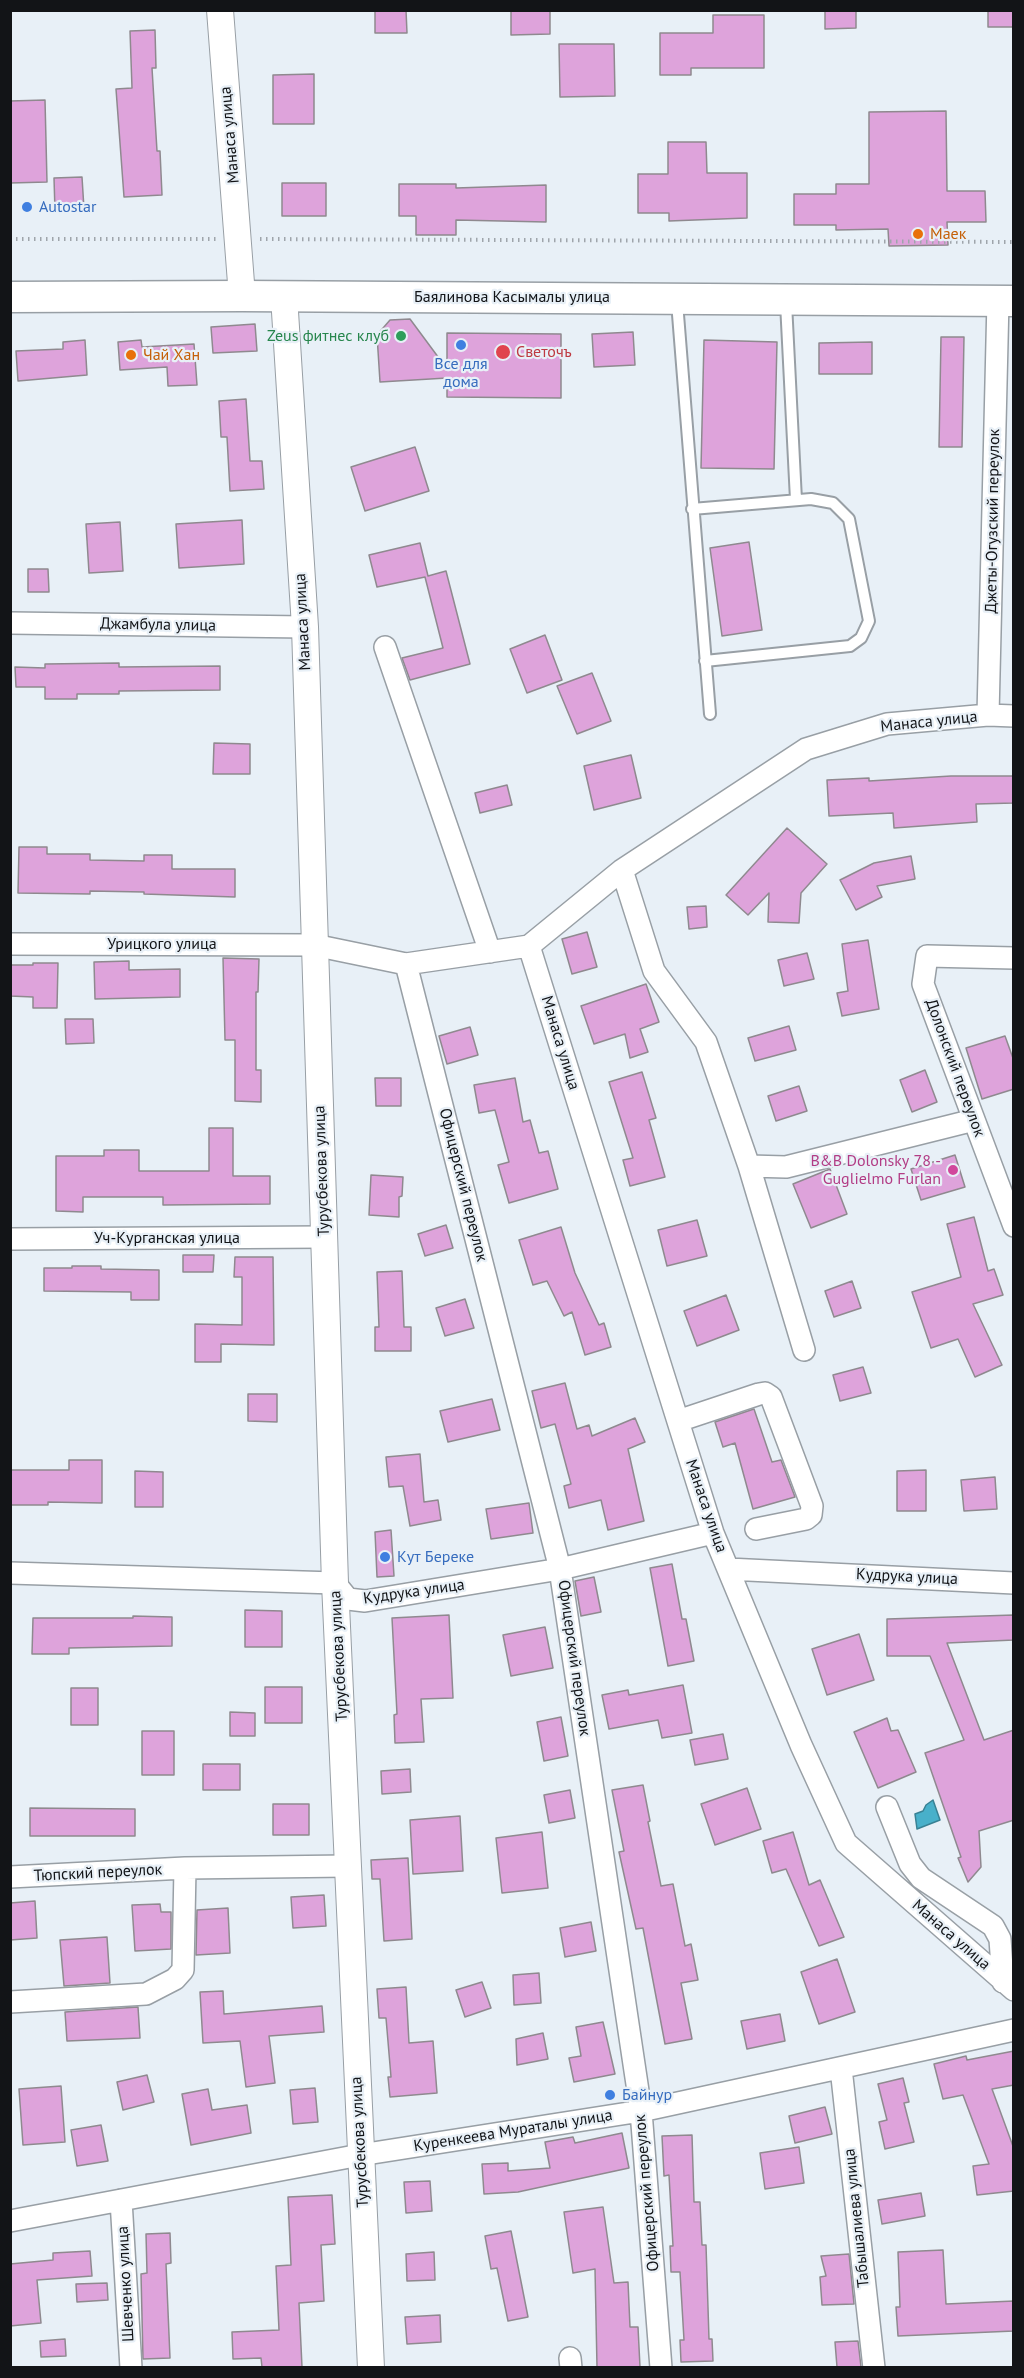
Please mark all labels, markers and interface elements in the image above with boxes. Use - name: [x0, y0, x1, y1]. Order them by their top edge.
- street label: Манаса улица: [216, 86, 244, 184]
- place label: Autostar: [39, 197, 96, 217]
- marker: Autostar: [20, 200, 34, 214]
- place label: Маек: [930, 224, 966, 244]
- marker: Маек: [911, 227, 925, 241]
- street label: Баялинова Касымалы улица: [414, 287, 610, 307]
- place label: Zeus фитнес клуб: [267, 326, 389, 346]
- marker: Zeus фитнес клуб: [394, 329, 408, 343]
- marker: Все для дома: [454, 338, 468, 352]
- place label: Светочъ: [516, 342, 572, 362]
- marker: Светочъ: [494, 343, 512, 361]
- place label: Чай Хан: [143, 345, 200, 365]
- marker: Чай Хан: [124, 348, 138, 362]
- place label: Все для дома: [434, 354, 488, 392]
- street label: Джеты-Огузский переулок: [982, 429, 1004, 613]
- street label: Манаса улица: [291, 573, 315, 671]
- street label: Джамбула улица: [100, 614, 216, 636]
- street label: Манаса улица: [880, 707, 978, 737]
- street label: Урицкого улица: [107, 934, 217, 954]
- street label: Манаса улица: [537, 994, 583, 1092]
- street label: Долонский переулок: [921, 996, 989, 1140]
- street label: Турусбекова улица: [310, 1105, 334, 1237]
- street label: Офицерский переулок: [435, 1106, 491, 1264]
- place label: B&B Dolonsky 78 - Guglielmo Furlan: [810, 1151, 941, 1189]
- marker: B&B Dolonsky 78 - Guglielmo Furlan: [946, 1163, 960, 1177]
- street label: Уч-Курганская улица: [94, 1228, 240, 1248]
- street label: Манаса улица: [681, 1457, 731, 1555]
- place label: Кут Береке: [397, 1547, 474, 1567]
- marker: Кут Береке: [378, 1550, 392, 1564]
- street label: Кудрука улица: [855, 1565, 959, 1589]
- street label: Кудрука улица: [362, 1575, 466, 1609]
- street label: Офицерский переулок: [554, 1579, 594, 1737]
- street label: Турусбекова улица: [326, 1590, 352, 1722]
- street label: Тюпский переулок: [33, 1860, 163, 1886]
- street label: Манаса улица: [908, 1896, 994, 1974]
- street label: Турусбекова улица: [347, 2076, 373, 2208]
- place label: Байнур: [622, 2085, 672, 2105]
- marker: Байнур: [603, 2088, 617, 2102]
- street label: Куренкеева Мураталы улица: [412, 2106, 614, 2156]
- street label: Офицерский переулок: [631, 2114, 663, 2272]
- street label: Табышалиева улица: [840, 2148, 874, 2288]
- street label: Шевченко улица: [113, 2226, 139, 2342]

